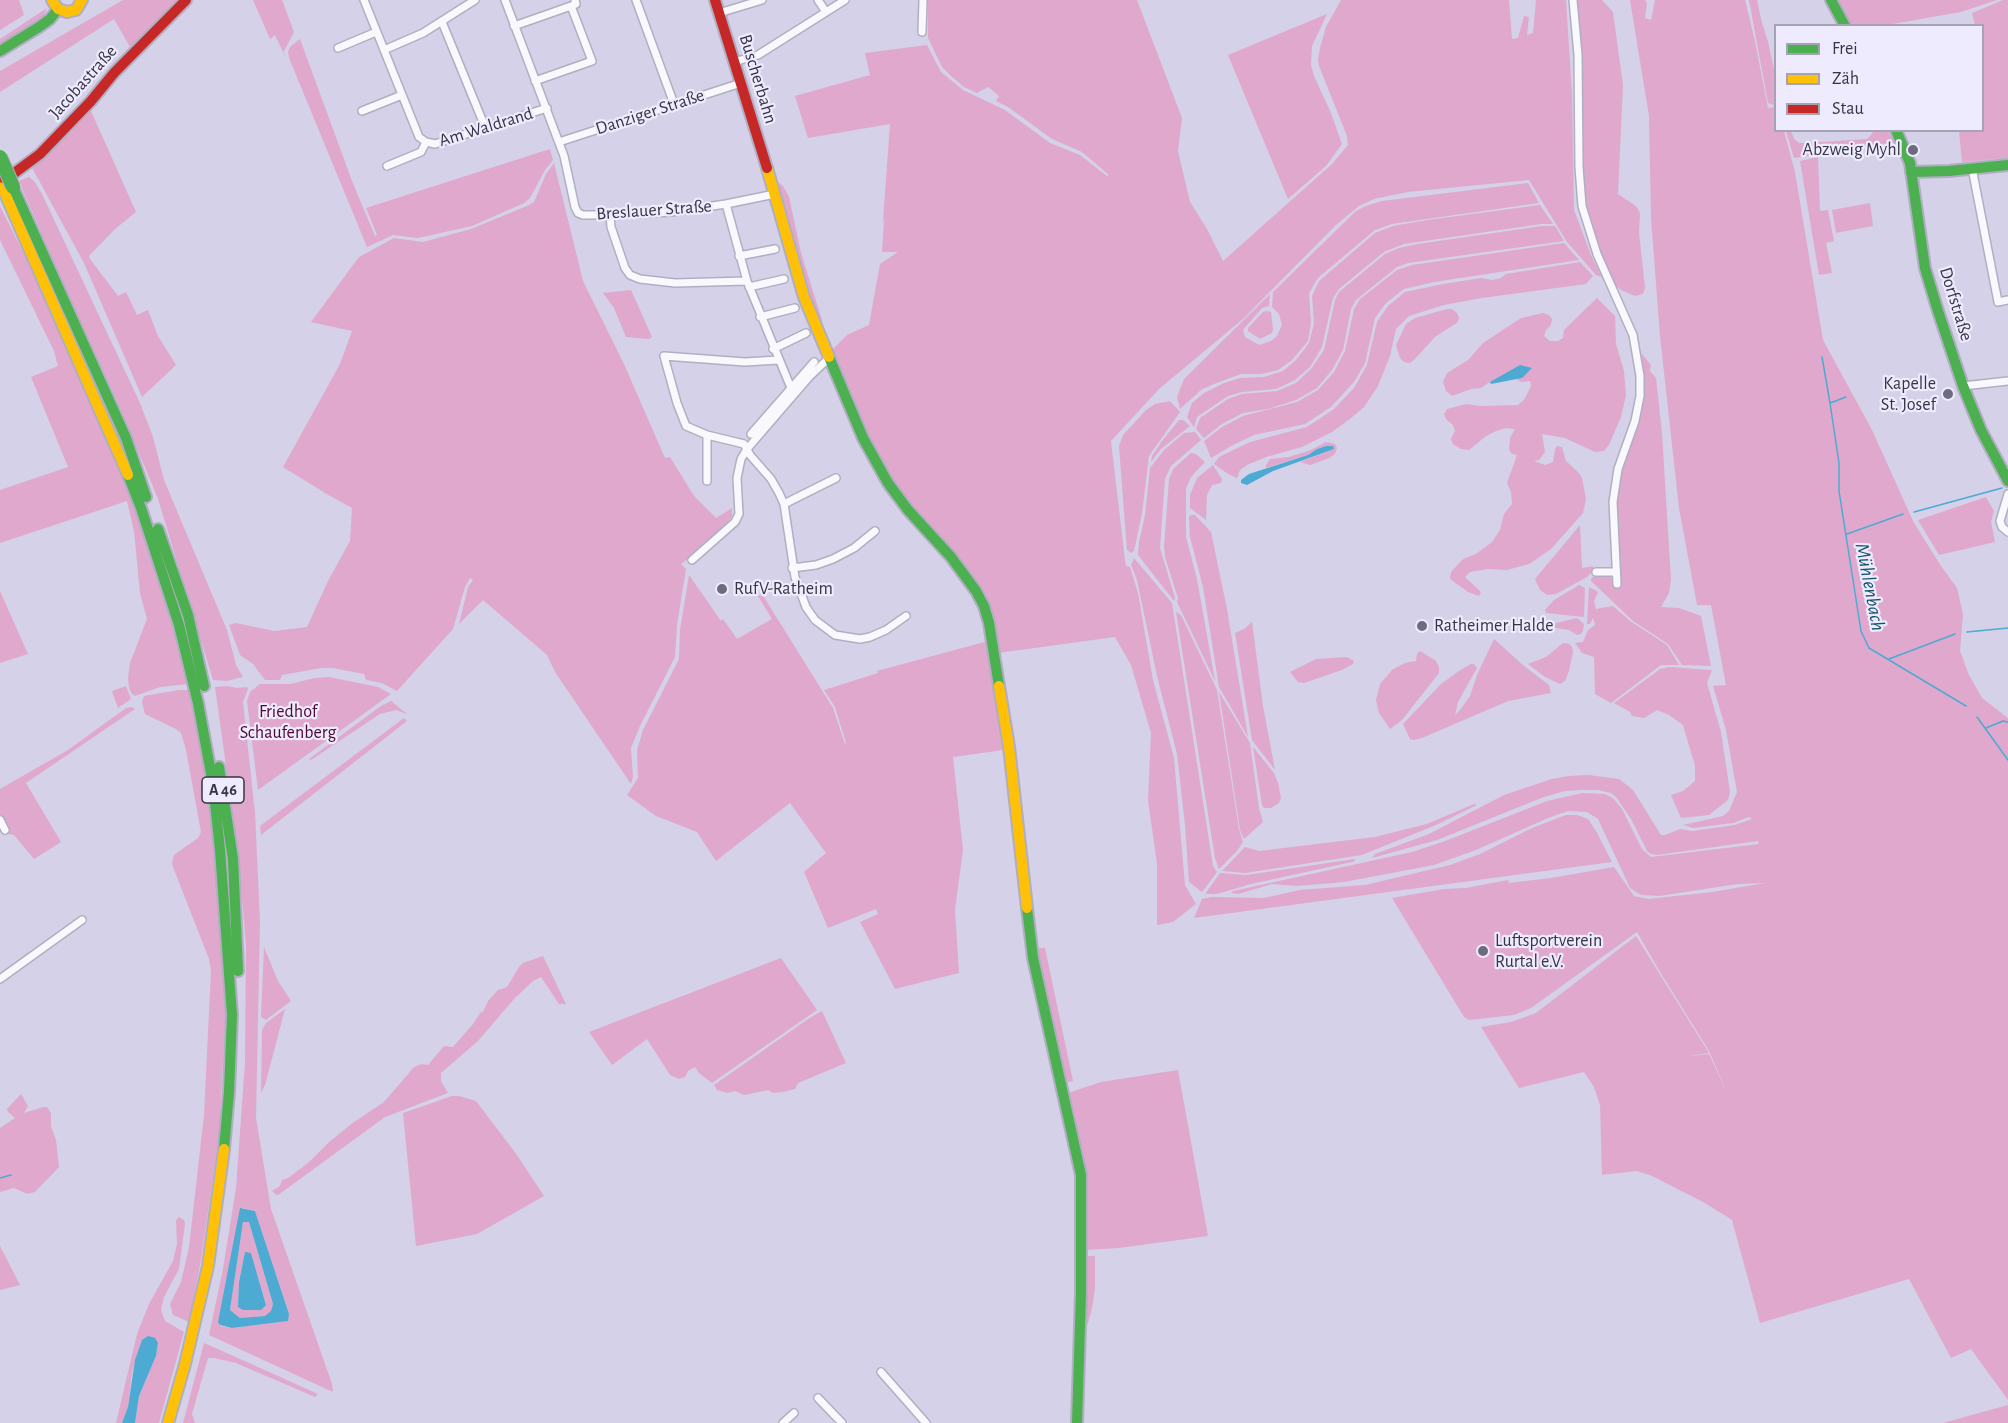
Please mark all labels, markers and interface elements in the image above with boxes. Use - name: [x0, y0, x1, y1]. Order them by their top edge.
- legend: [1774, 24, 1984, 132]
- street label: Buscherbahn: [734, 32, 782, 126]
- text: Frei: [1832, 40, 1858, 58]
- street label: Jacobastraße: [44, 41, 122, 123]
- text: Zäh: [1832, 70, 1859, 88]
- street label: Danziger Straße: [593, 84, 707, 140]
- text: Stau: [1832, 100, 1864, 118]
- street label: Am Waldrand: [436, 102, 536, 152]
- place label: Abzweig Myhl: [1803, 139, 1901, 161]
- marker: Abzweig Myhl: [1906, 143, 1920, 157]
- street label: Breslauer Straße: [596, 195, 712, 225]
- street label: Dorfstraße: [1935, 264, 1977, 344]
- place label: Kapelle St. Josef: [1881, 373, 1936, 416]
- marker: Kapelle St. Josef: [1941, 387, 1955, 401]
- water label: Mühlenbach: [1850, 541, 1890, 633]
- place label: RufV-Ratheim: [734, 578, 833, 600]
- marker: RufV-Ratheim: [715, 582, 729, 596]
- place label: Ratheimer Halde: [1434, 615, 1554, 637]
- marker: Ratheimer Halde: [1415, 619, 1429, 633]
- park label: Friedhof Schaufenberg: [240, 701, 336, 744]
- road number: A 46: [202, 777, 244, 803]
- place label: Luftsportverein Rurtal e.V.: [1495, 930, 1602, 972]
- marker: Luftsportverein Rurtal e.V.: [1476, 944, 1490, 958]

